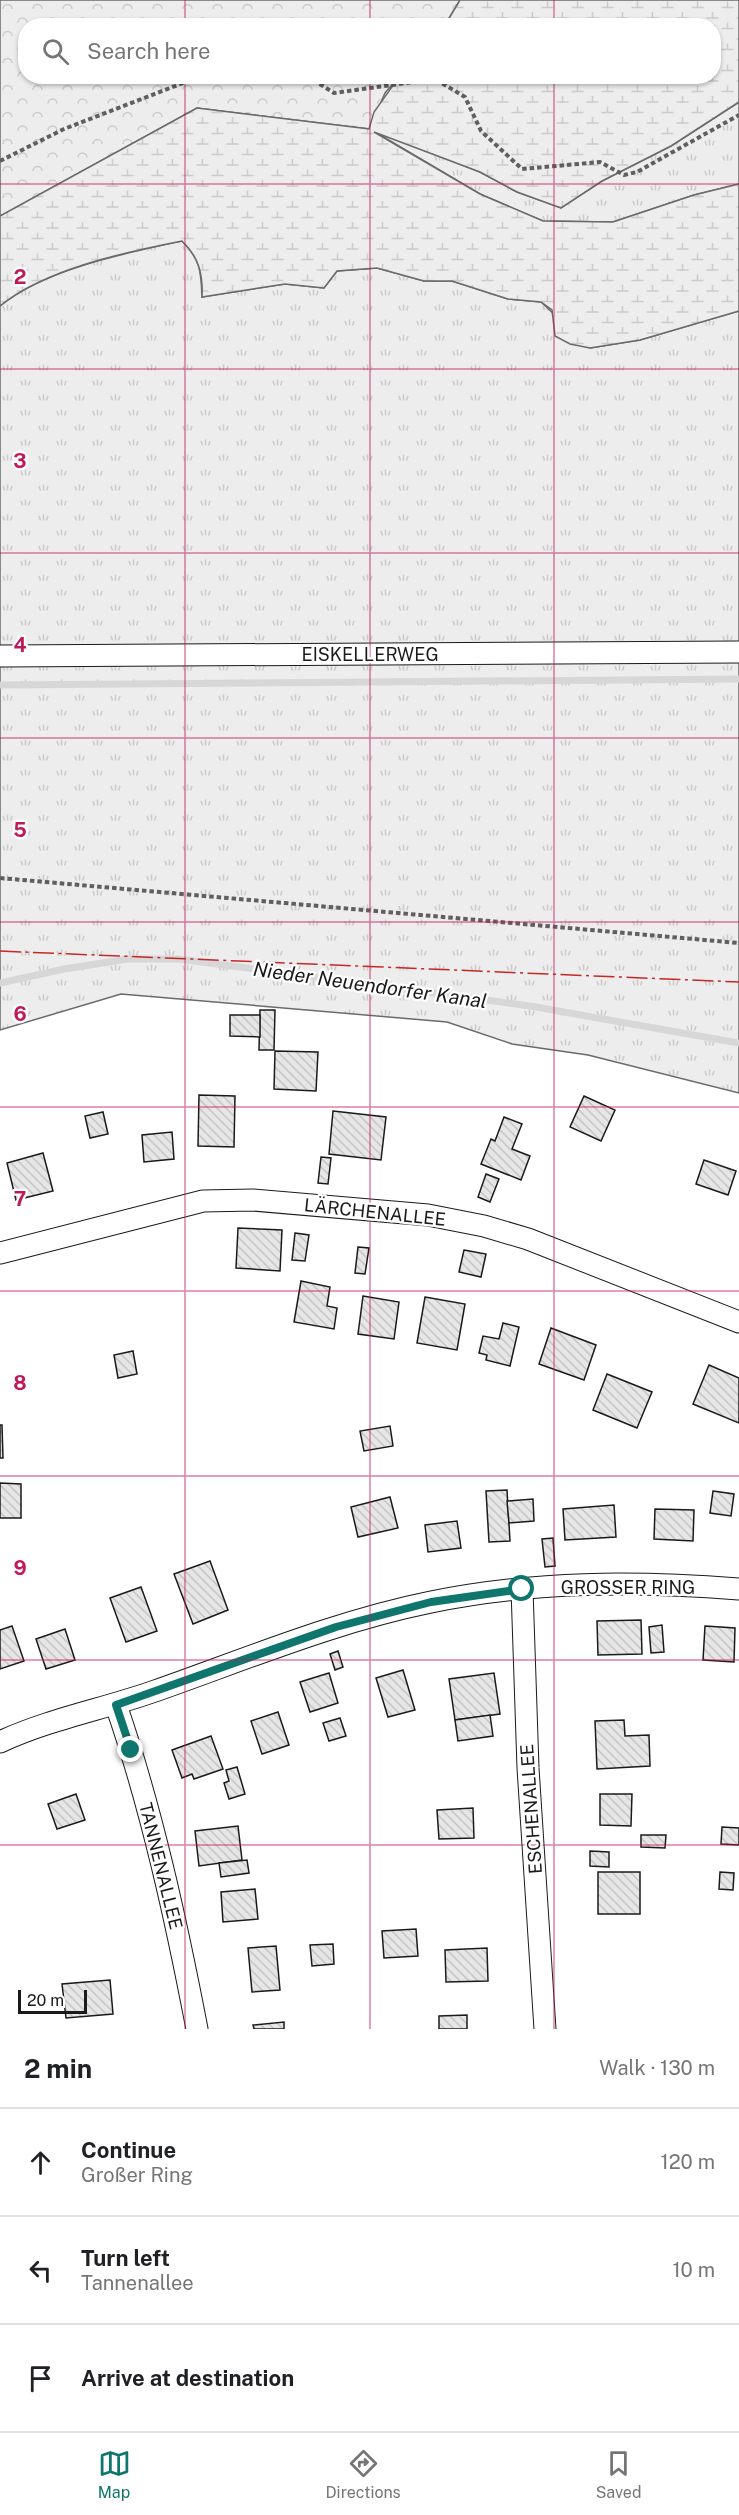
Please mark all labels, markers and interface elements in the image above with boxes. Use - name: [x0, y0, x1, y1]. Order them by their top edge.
- search box: [18, 18, 721, 84]
- icon: search: [39, 35, 72, 68]
- text: Search here: [87, 38, 211, 64]
- text: 2: [14, 265, 26, 289]
- text: 3: [13, 449, 27, 473]
- text: 4: [13, 633, 27, 657]
- street label: EISKELLERWEG: [301, 644, 439, 665]
- text: 5: [13, 818, 27, 842]
- water label: Nieder Neuendorfer Kanal: [251, 957, 489, 1013]
- text: 6: [13, 1002, 27, 1026]
- text: 7: [14, 1187, 26, 1211]
- street label: LÄRCHENALLEE: [303, 1193, 447, 1230]
- text: 8: [13, 1371, 27, 1395]
- text: 9: [13, 1556, 27, 1580]
- route start: [508, 1575, 534, 1601]
- street label: GROSSER RING: [561, 1577, 695, 1598]
- route end: [117, 1736, 143, 1762]
- street label: ESCHENALLEE: [516, 1743, 546, 1875]
- street label: TANNENALLEE: [135, 1800, 187, 1932]
- scale bar: [18, 1987, 87, 2014]
- text: 20 m: [27, 1991, 64, 2010]
- text: 2 min: [24, 2053, 92, 2084]
- text: Walk · 130 m: [599, 2056, 715, 2080]
- text: Continue: [81, 2137, 176, 2163]
- icon: ahead: [24, 2146, 57, 2179]
- text: 120 m: [661, 2150, 715, 2174]
- text: Großer Ring: [81, 2163, 193, 2187]
- text: Turn left: [81, 2245, 170, 2271]
- icon: left: [24, 2254, 57, 2287]
- text: 10 m: [672, 2258, 715, 2282]
- text: Tannenallee: [81, 2271, 194, 2295]
- icon: arrive: [24, 2362, 57, 2395]
- text: Arrive at destination: [81, 2365, 294, 2391]
- tab: Map: [98, 2447, 131, 2502]
- tab: Directions: [326, 2447, 401, 2502]
- tab: Saved: [596, 2447, 641, 2502]

